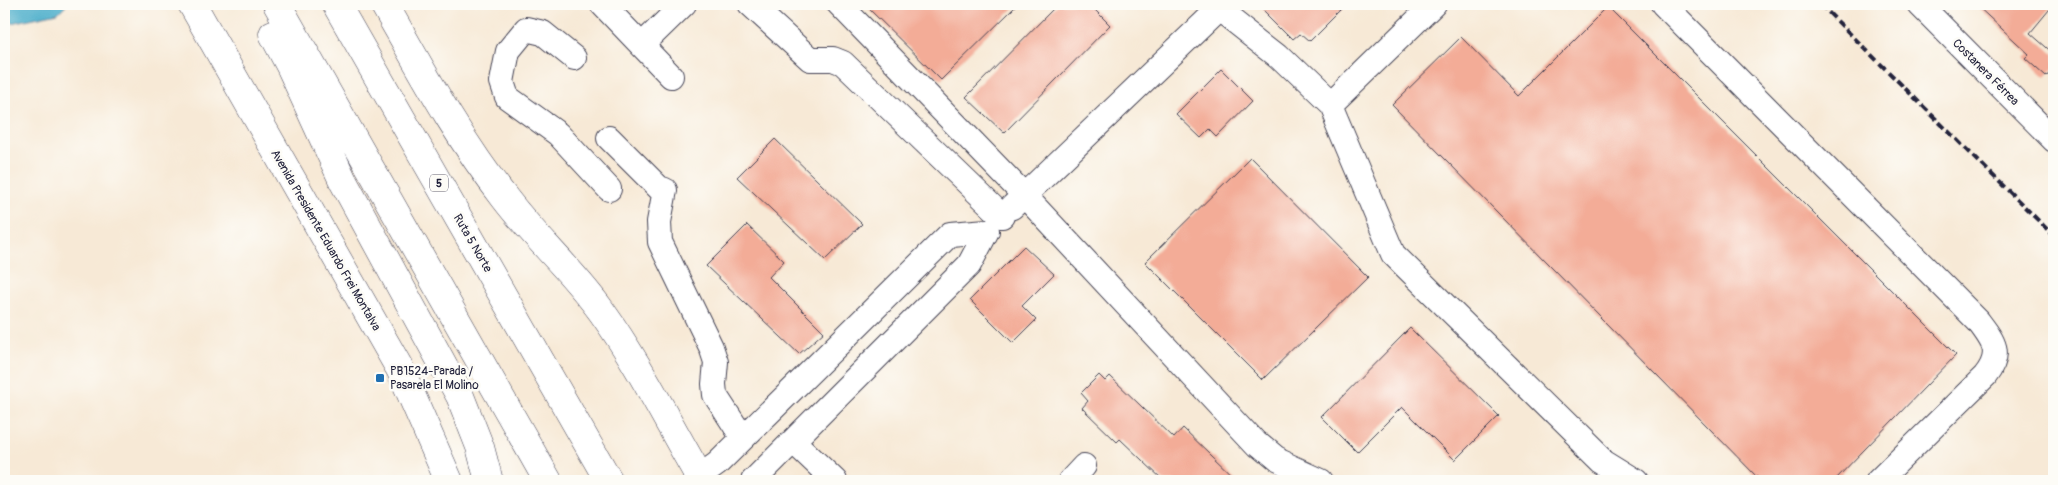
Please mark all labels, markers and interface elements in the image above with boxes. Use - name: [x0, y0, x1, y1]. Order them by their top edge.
- street label: Costanera Férrea: [1949, 36, 2022, 109]
- street label: Avenida Presidente Eduardo Frei Montalva: [267, 147, 384, 334]
- road number: 5: [430, 174, 448, 192]
- street label: Ruta 5 Norte: [450, 211, 495, 275]
- place label: PB1524-Parada / Pasarela El Molino: [390, 364, 479, 393]
- marker: PB1524-Parada / Pasarela El Molino: [374, 372, 386, 384]

